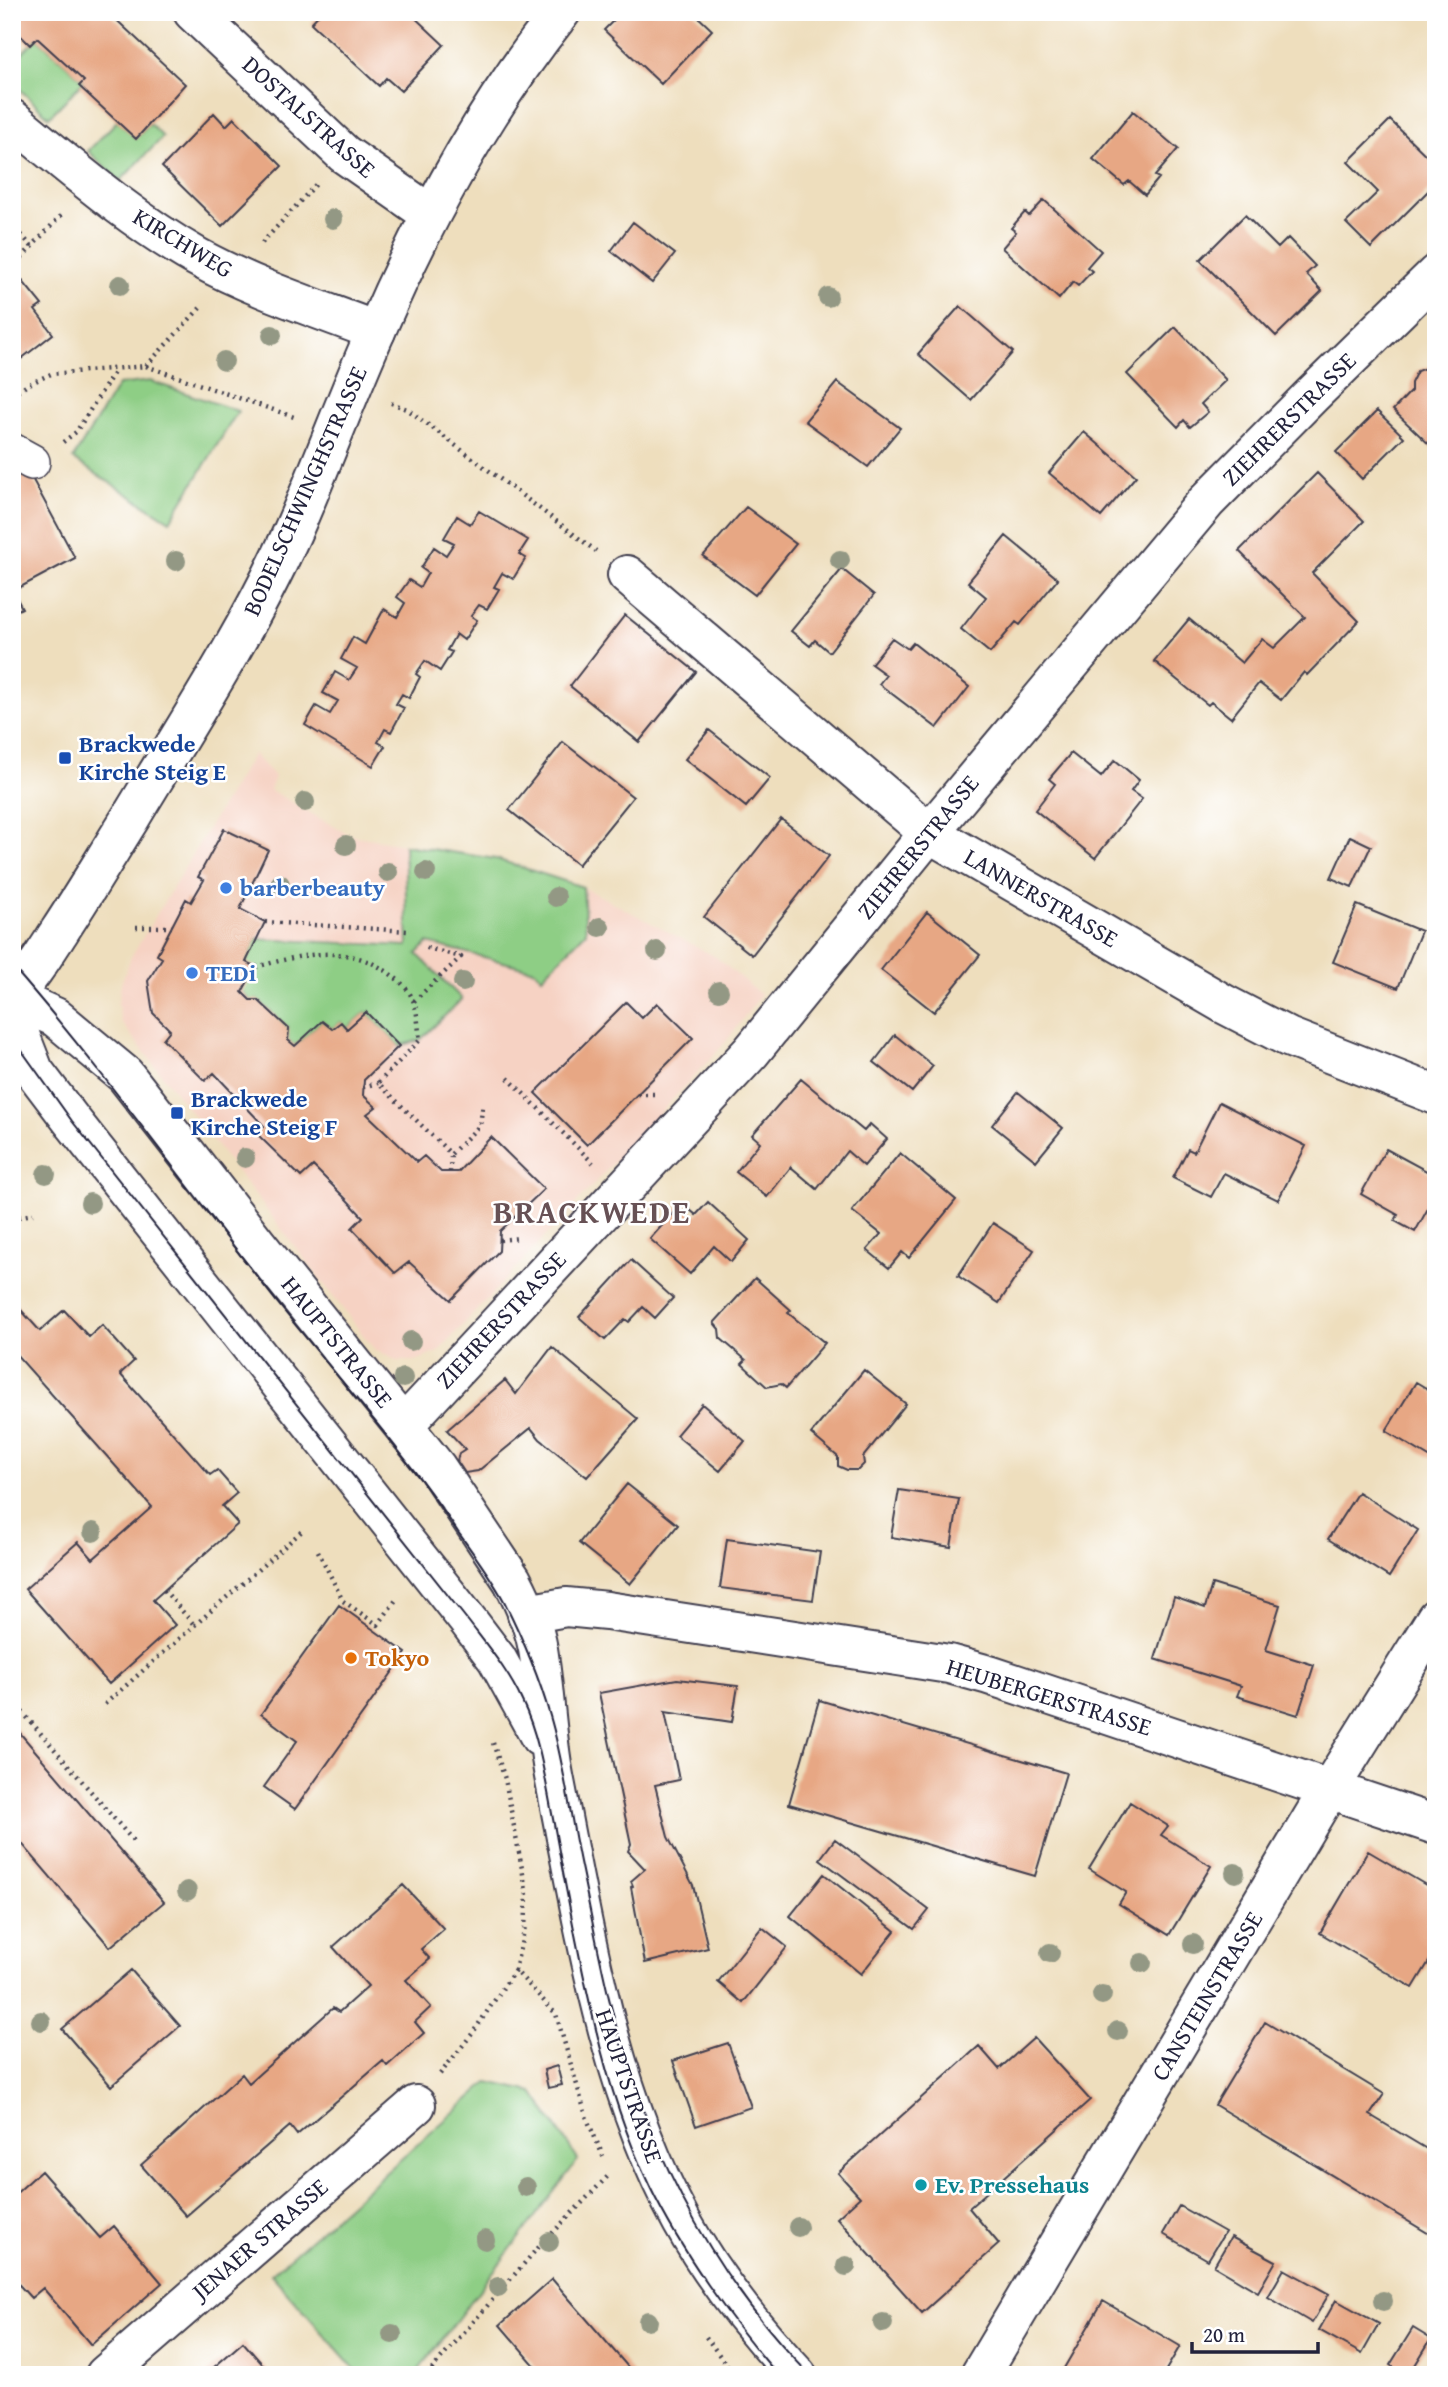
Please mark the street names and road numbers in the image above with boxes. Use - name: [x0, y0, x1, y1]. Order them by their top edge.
- street label: DOSTALSTRASSE: [235, 47, 384, 186]
- street label: KIRCHWEG: [127, 199, 240, 286]
- street label: ZIEHRERSTRASSE: [1214, 344, 1364, 494]
- street label: BODELSCHWINGHSTRASSE: [234, 360, 375, 621]
- street label: ZIEHRERSTRASSE: [848, 767, 987, 927]
- street label: LANNERSTRASSE: [958, 839, 1125, 956]
- street label: ZIEHRERSTRASSE: [427, 1243, 574, 1396]
- street label: HAUPTSTRASSE: [273, 1268, 402, 1415]
- street label: HEUBERGERSTRASSE: [942, 1649, 1156, 1744]
- street label: CANSTEINSTRASSE: [1142, 1904, 1271, 2087]
- street label: HAUPTSTRASSE: [587, 2004, 672, 2168]
- street label: JENAER STRASSE: [182, 2170, 335, 2310]

